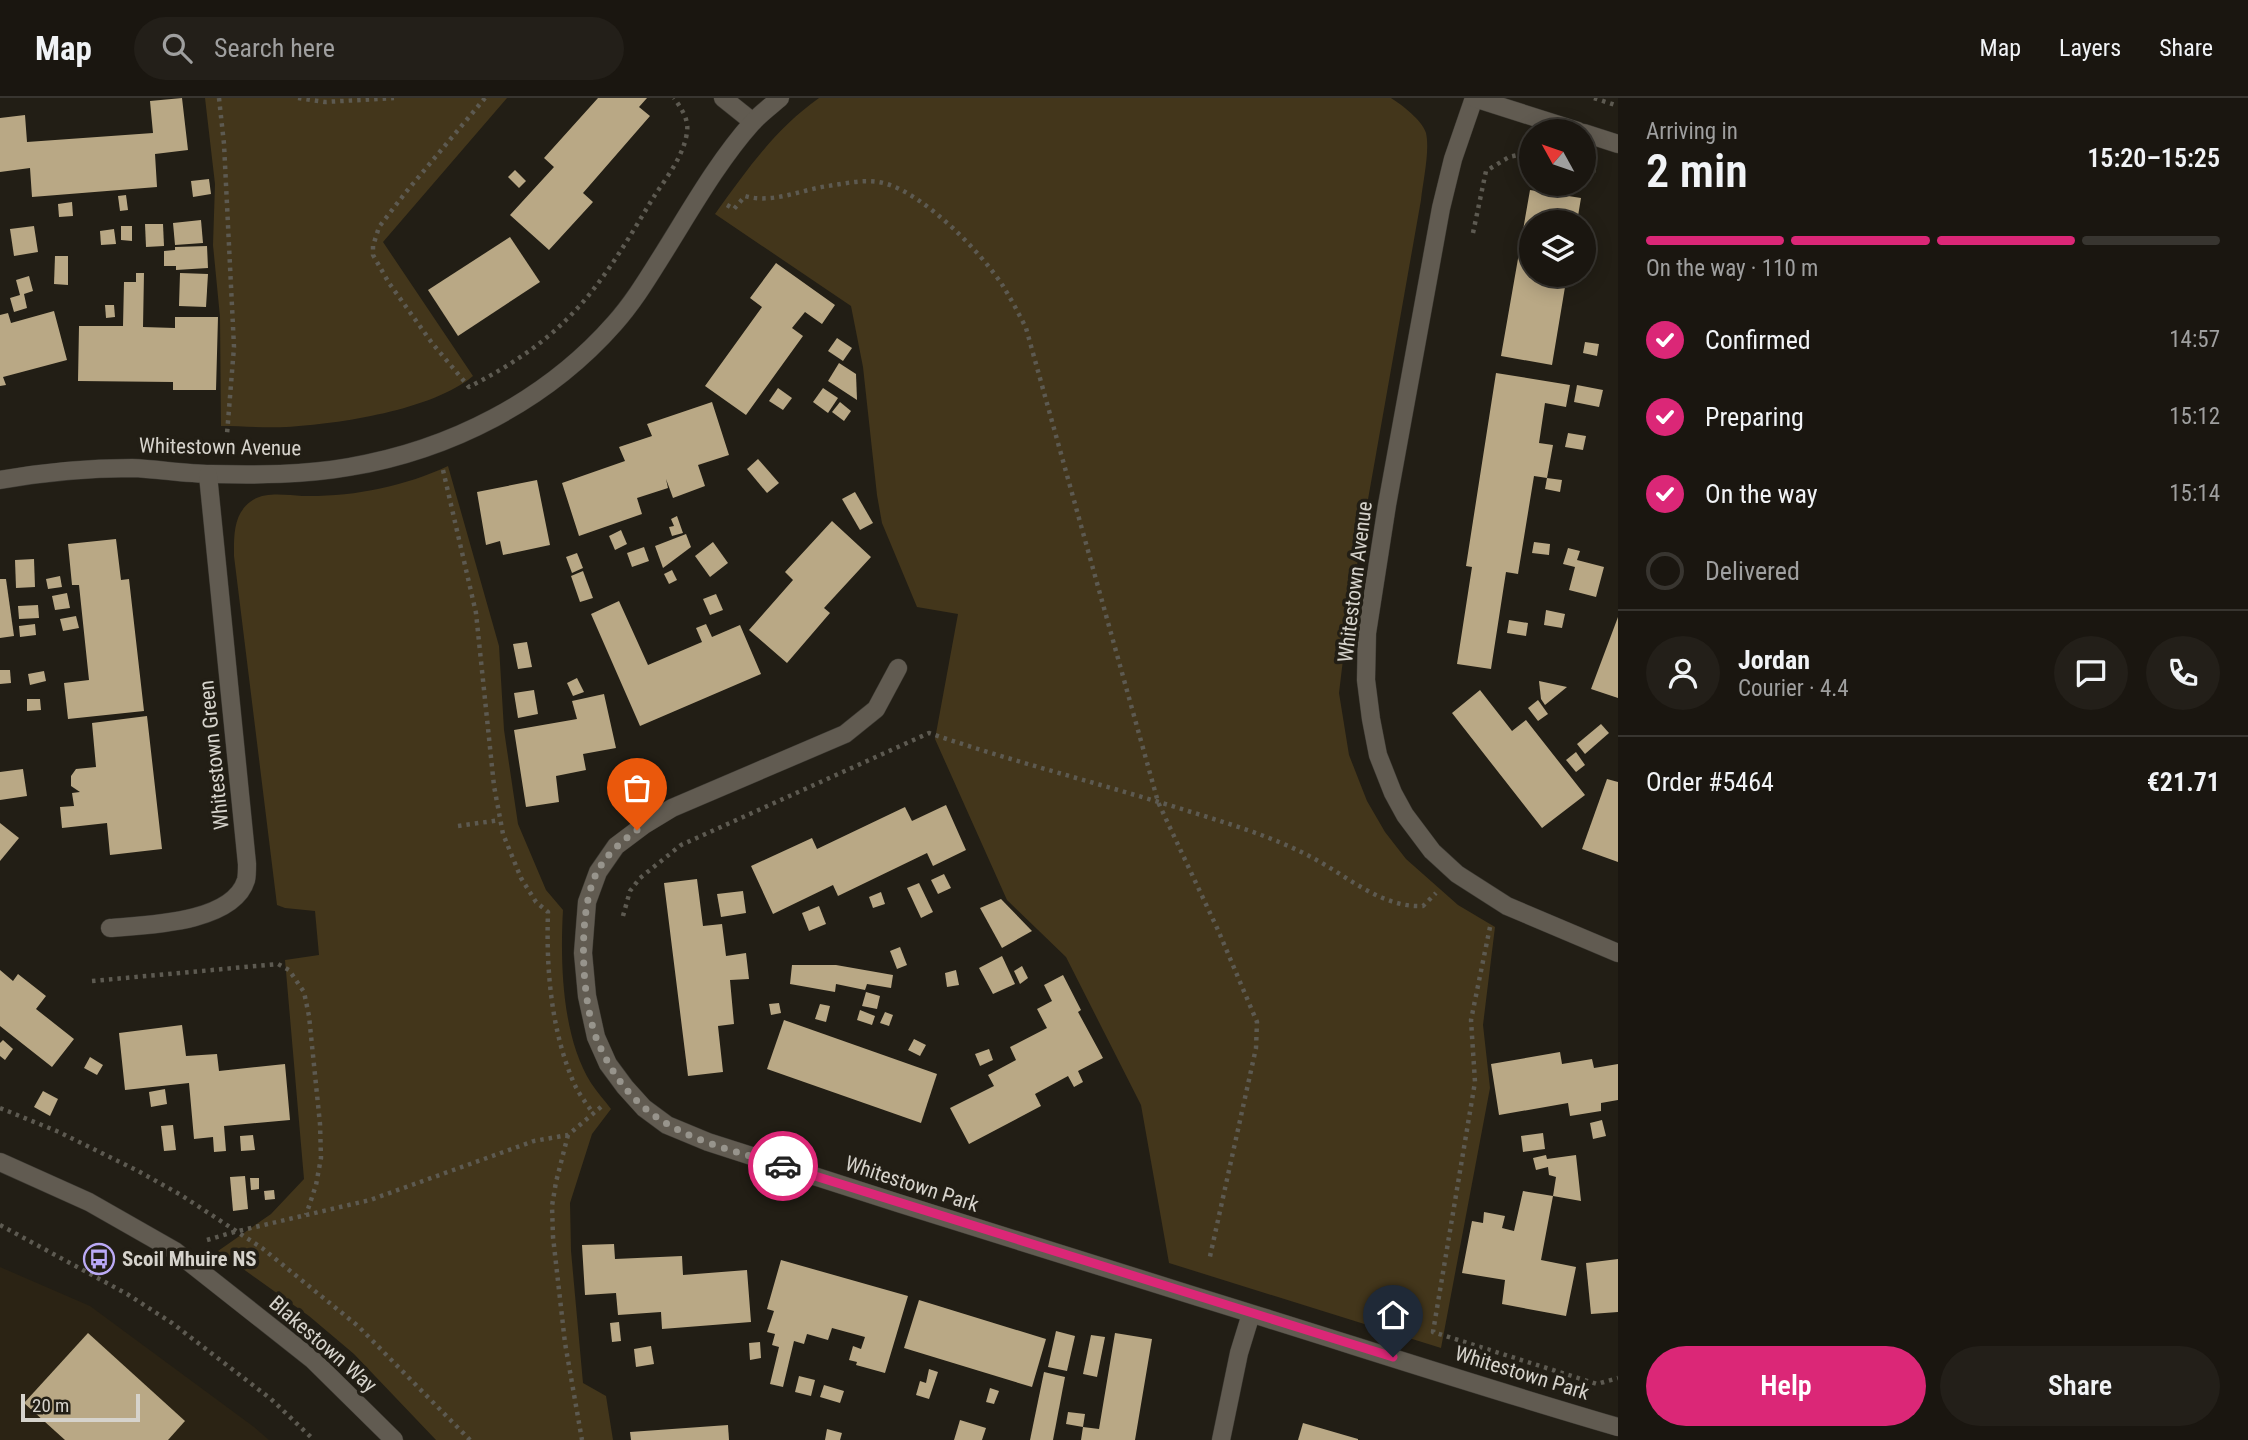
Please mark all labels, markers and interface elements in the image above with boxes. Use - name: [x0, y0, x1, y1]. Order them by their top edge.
- search box: [134, 17, 624, 80]
- text: Map: [35, 29, 92, 68]
- icon: search: [158, 29, 196, 67]
- text: Search here: [214, 33, 335, 63]
- text: Map: [1980, 34, 2021, 62]
- text: Layers: [2059, 34, 2121, 62]
- text: Share: [2159, 34, 2213, 62]
- text: Arriving in: [1646, 118, 1738, 145]
- north arrow: [1519, 119, 1596, 196]
- map controls: [1519, 119, 1596, 287]
- text: 15:20–15:25: [2087, 143, 2220, 173]
- text: 2 min: [1646, 144, 1748, 198]
- button: layers: [1519, 210, 1596, 287]
- text: On the way · 110 m: [1646, 255, 1818, 282]
- icon: check: [1646, 321, 1684, 359]
- text: Confirmed: [1705, 325, 1811, 355]
- text: 14:57: [2169, 326, 2220, 353]
- icon: check: [1646, 398, 1684, 436]
- text: Preparing: [1705, 402, 1804, 432]
- text: 15:12: [2169, 403, 2220, 430]
- street label: Whitestown Avenue: [139, 434, 301, 460]
- icon: check: [1646, 475, 1684, 513]
- text: On the way: [1705, 479, 1818, 509]
- text: 15:14: [2169, 480, 2220, 507]
- street label: Whitestown Avenue: [1333, 500, 1377, 664]
- text: Delivered: [1705, 556, 1800, 586]
- button: person: [1646, 636, 1720, 710]
- button: chat: [2054, 636, 2128, 710]
- button: phone: [2146, 636, 2220, 710]
- text: Jordan: [1738, 645, 1810, 675]
- text: Courier · 4.4: [1738, 675, 1849, 702]
- street label: Whitestown Green: [194, 679, 234, 831]
- pin: [607, 758, 667, 830]
- text: Order #5464: [1646, 767, 1774, 797]
- text: €21.71: [2147, 767, 2220, 797]
- icon: bag: [618, 769, 656, 807]
- courier: [748, 1131, 818, 1201]
- icon: car: [764, 1147, 802, 1185]
- street label: Whitestown Park: [842, 1151, 982, 1217]
- bus stop icon: Scoil Mhuire NS: [82, 1242, 116, 1276]
- place label: Scoil Mhuire NS: [122, 1247, 257, 1271]
- pin: [1363, 1285, 1423, 1357]
- street label: Blakestown Way: [264, 1291, 382, 1397]
- icon: home: [1374, 1296, 1412, 1334]
- street label: Whitestown Park: [1452, 1341, 1593, 1405]
- button: Help: [1646, 1346, 1926, 1426]
- button: Share: [1940, 1346, 2220, 1426]
- scale bar: [21, 1391, 140, 1423]
- text: 20 m: [32, 1394, 69, 1417]

